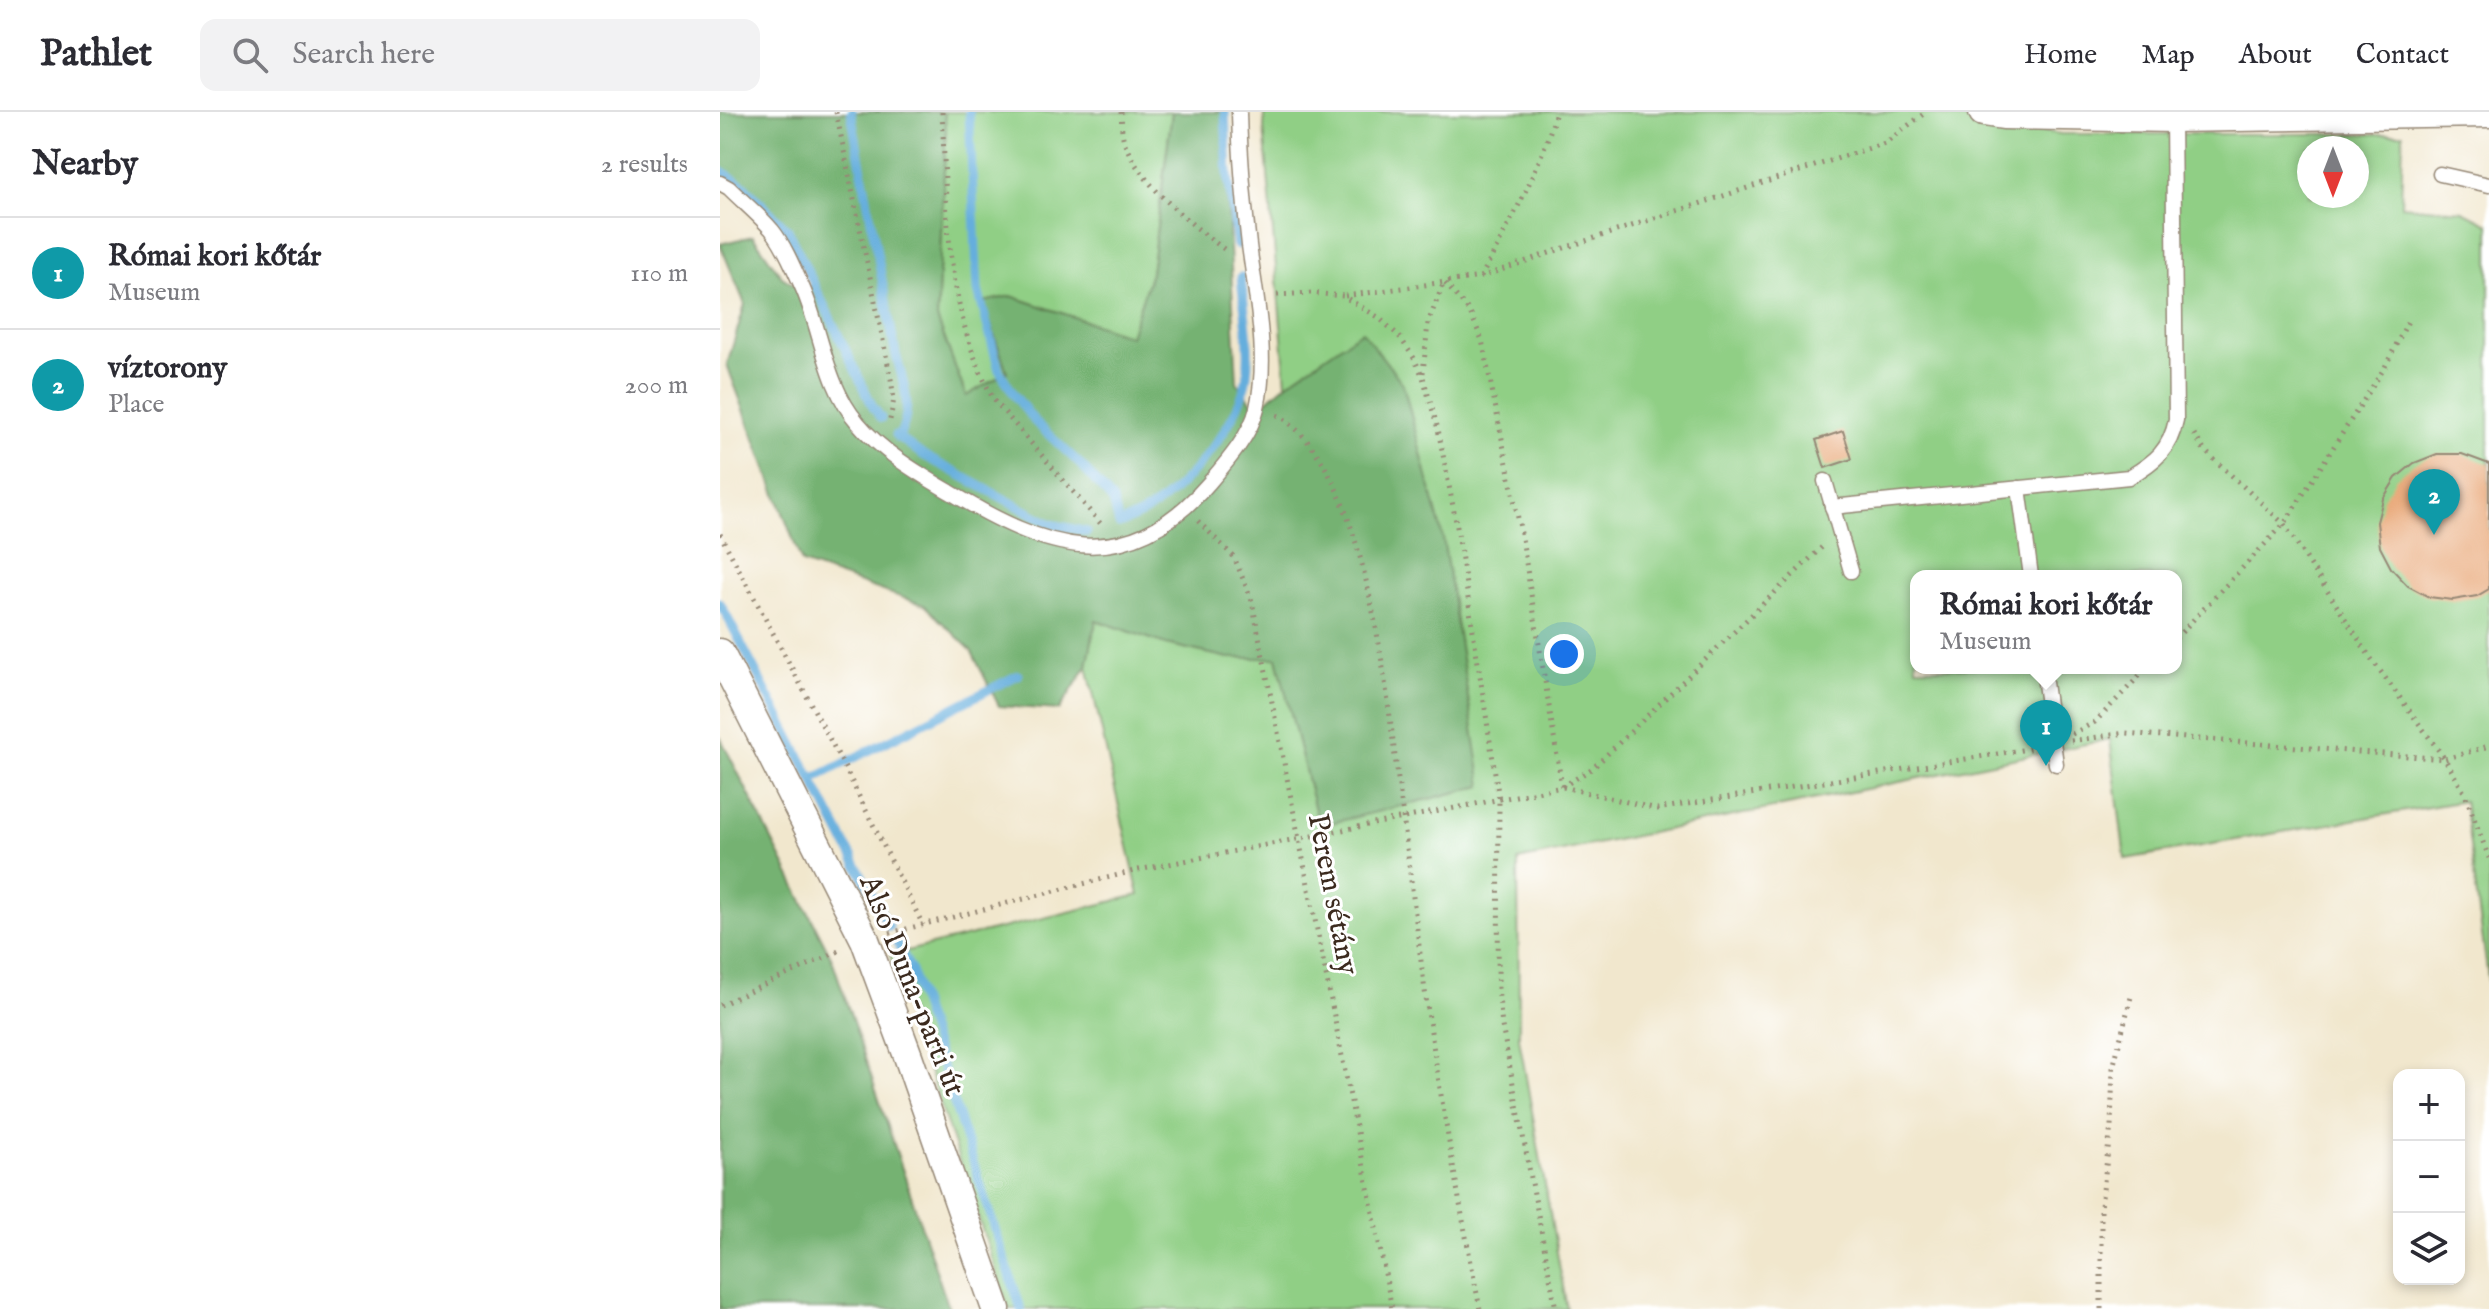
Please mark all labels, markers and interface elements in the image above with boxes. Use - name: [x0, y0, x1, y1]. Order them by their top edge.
- search box: [200, 19, 760, 91]
- text: Pathlet: [40, 31, 152, 79]
- icon: search: [228, 33, 272, 77]
- text: Search here: [292, 36, 435, 74]
- text: Home: [2024, 38, 2097, 73]
- text: Map: [2141, 38, 2195, 73]
- text: About: [2239, 38, 2312, 73]
- text: Contact: [2356, 38, 2449, 73]
- north arrow: [2297, 136, 2369, 208]
- text: Nearby: [32, 143, 138, 186]
- text: 2 results: [601, 148, 688, 181]
- text: Római kori kőtár: [108, 238, 321, 276]
- text: 1: [53, 257, 63, 290]
- text: 110 m: [630, 257, 688, 290]
- text: Museum: [108, 276, 200, 309]
- text: víztorony: [108, 350, 227, 388]
- text: 2: [52, 369, 64, 402]
- text: 200 m: [624, 369, 688, 402]
- text: Place: [108, 388, 164, 421]
- pin: 2: [2408, 469, 2460, 535]
- popup: [1910, 570, 2182, 674]
- text: Római kori kőtár: [1939, 587, 2153, 625]
- text: Museum: [1939, 625, 2032, 658]
- your location: [1544, 634, 1584, 674]
- pin: 1: [2020, 700, 2072, 766]
- street label: Perem sétány: [1298, 811, 1366, 978]
- street label: Alsó Duna-parti út: [849, 869, 973, 1102]
- map controls: [2393, 1069, 2465, 1285]
- button: +: [2393, 1069, 2465, 1141]
- button: −: [2393, 1141, 2465, 1213]
- button: layers: [2393, 1213, 2465, 1285]

